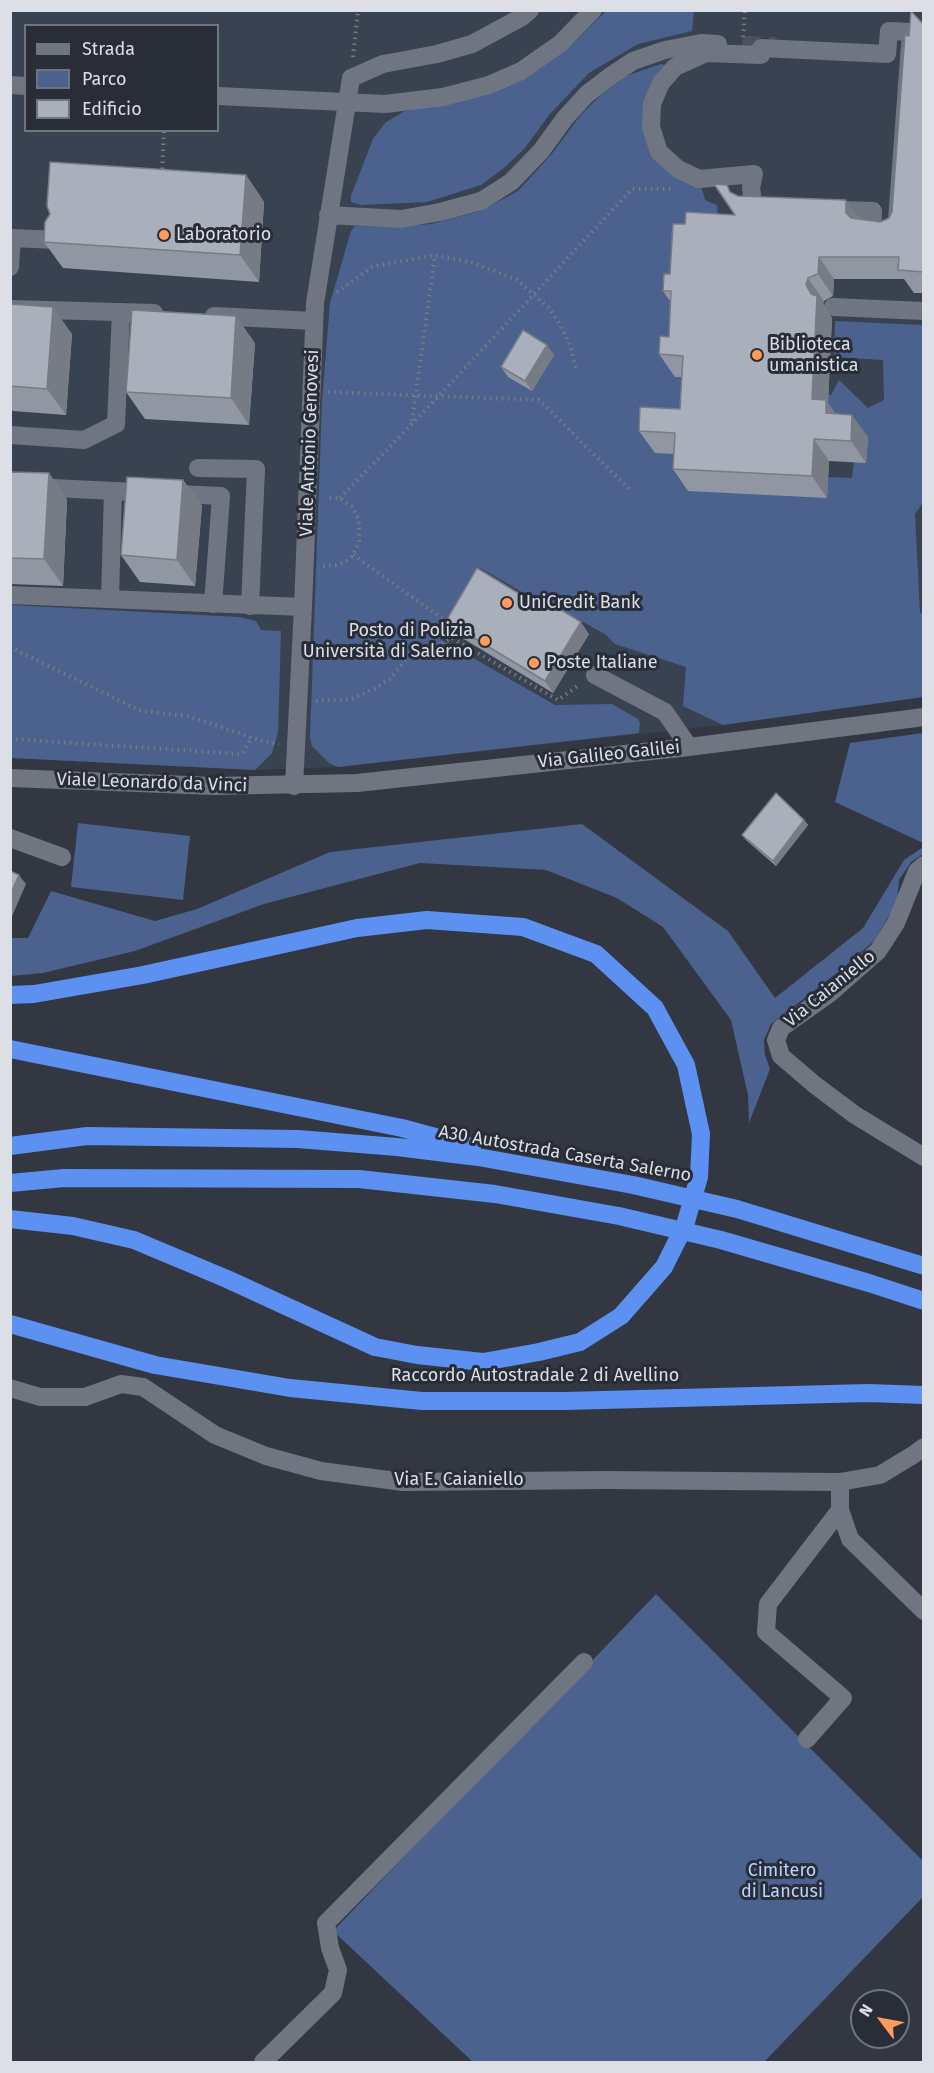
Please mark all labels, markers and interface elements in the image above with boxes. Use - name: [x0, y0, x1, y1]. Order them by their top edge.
- legend: [24, 24, 219, 132]
- text: Strada: [82, 38, 135, 60]
- text: Parco: [82, 68, 126, 90]
- text: Edificio: [82, 98, 142, 120]
- place label: Laboratorio: [176, 224, 271, 246]
- marker: Laboratorio: [157, 228, 171, 242]
- place label: Biblioteca umanistica: [769, 334, 859, 376]
- marker: Biblioteca umanistica: [750, 348, 764, 362]
- street label: Viale Antonio Genovesi: [296, 349, 324, 537]
- place label: UniCredit Bank: [519, 592, 640, 614]
- marker: UniCredit Bank: [500, 596, 514, 610]
- place label: Posto di Polizia Università di Salerno: [303, 620, 473, 662]
- marker: Posto di Polizia Università di Salerno: [478, 634, 492, 648]
- place label: Poste Italiane: [546, 652, 657, 674]
- marker: Poste Italiane: [527, 656, 541, 670]
- street label: Via Galileo Galilei: [537, 737, 681, 773]
- street label: Viale Leonardo da Vinci: [56, 769, 248, 797]
- street label: Via Caianiello: [780, 946, 880, 1032]
- street label: A30 Autostrada Caserta Salerno: [437, 1121, 693, 1187]
- street label: Raccordo Autostradale 2 di Avellino: [391, 1365, 679, 1387]
- street label: Via E. Caianiello: [394, 1469, 524, 1491]
- park label: Cimitero di Lancusi: [741, 1860, 823, 1902]
- north arrow: [850, 1989, 910, 2049]
- text: N: [855, 2001, 877, 2020]

